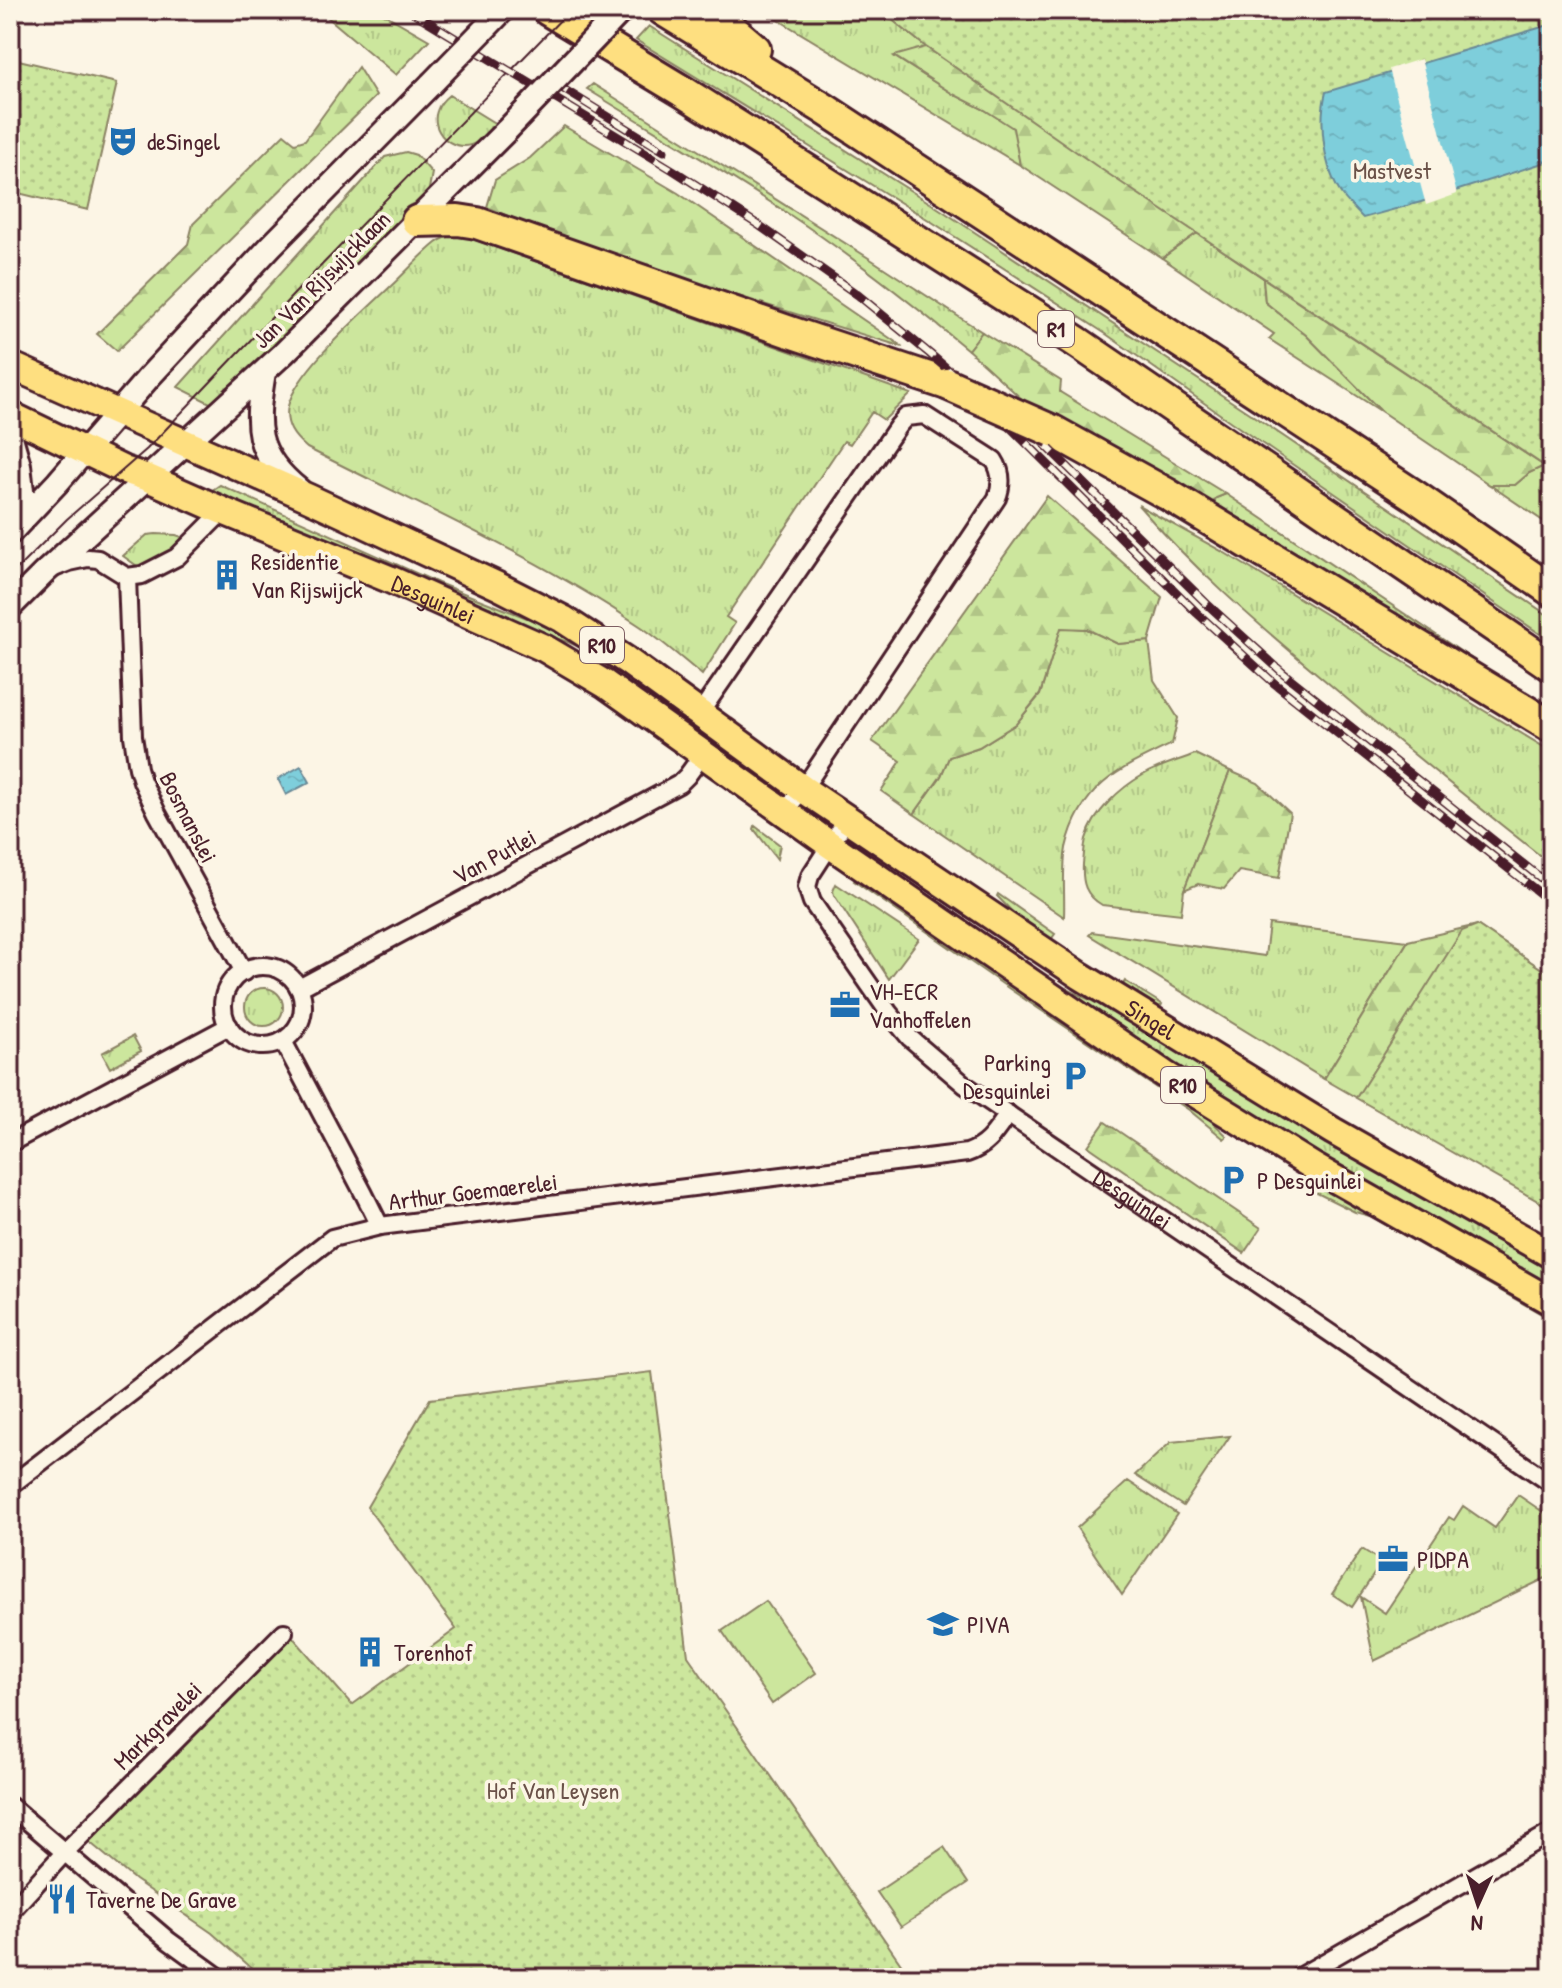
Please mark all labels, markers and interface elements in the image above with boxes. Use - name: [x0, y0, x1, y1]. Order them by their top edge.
- theatre icon: deSingel: [106, 124, 140, 158]
- place label: deSingel: [147, 125, 220, 157]
- park label: Mastvest: [1353, 154, 1432, 186]
- street label: Jan Van Rijswijcklaan: [245, 203, 397, 355]
- road number: R1: [1038, 311, 1074, 347]
- place label: Residentie Van Rijswijck: [251, 545, 363, 605]
- building icon: Residentie Van Rijswijck: [210, 558, 244, 592]
- street label: Desguinlei: [387, 566, 480, 631]
- road number: R10: [580, 627, 624, 663]
- street label: Bosmanslei: [152, 766, 226, 868]
- street label: Van Putlei: [447, 821, 541, 891]
- place label: VH-ECR Vanhoffelen: [869, 975, 971, 1035]
- office icon: VH-ECR Vanhoffelen: [828, 988, 862, 1022]
- street label: Singel: [1120, 991, 1183, 1047]
- place label: Parking Desguinlei: [963, 1046, 1051, 1106]
- parking icon: Parking Desguinlei: [1058, 1059, 1092, 1093]
- road number: R10: [1161, 1067, 1205, 1103]
- street label: Desguinlei: [1087, 1161, 1178, 1237]
- parking icon: P Desguinlei: [1216, 1163, 1250, 1197]
- place label: P Desguinlei: [1257, 1164, 1362, 1196]
- street label: Arthur Goemaerelei: [387, 1165, 559, 1217]
- office icon: PIDPA: [1376, 1542, 1410, 1576]
- place label: PIDPA: [1417, 1543, 1469, 1575]
- school or university icon: PIVA: [926, 1607, 960, 1641]
- place label: PIVA: [967, 1608, 1010, 1640]
- building icon: Torenhof: [353, 1635, 387, 1669]
- place label: Torenhof: [394, 1636, 473, 1668]
- street label: Markgravelei: [106, 1674, 208, 1776]
- park label: Hof Van Leysen: [487, 1774, 619, 1806]
- north arrow: [1438, 1864, 1518, 1944]
- restaurant icon: Taverne De Grave: [45, 1882, 79, 1916]
- place label: Taverne De Grave: [86, 1883, 237, 1915]
- text: N: [1470, 1909, 1484, 1939]

